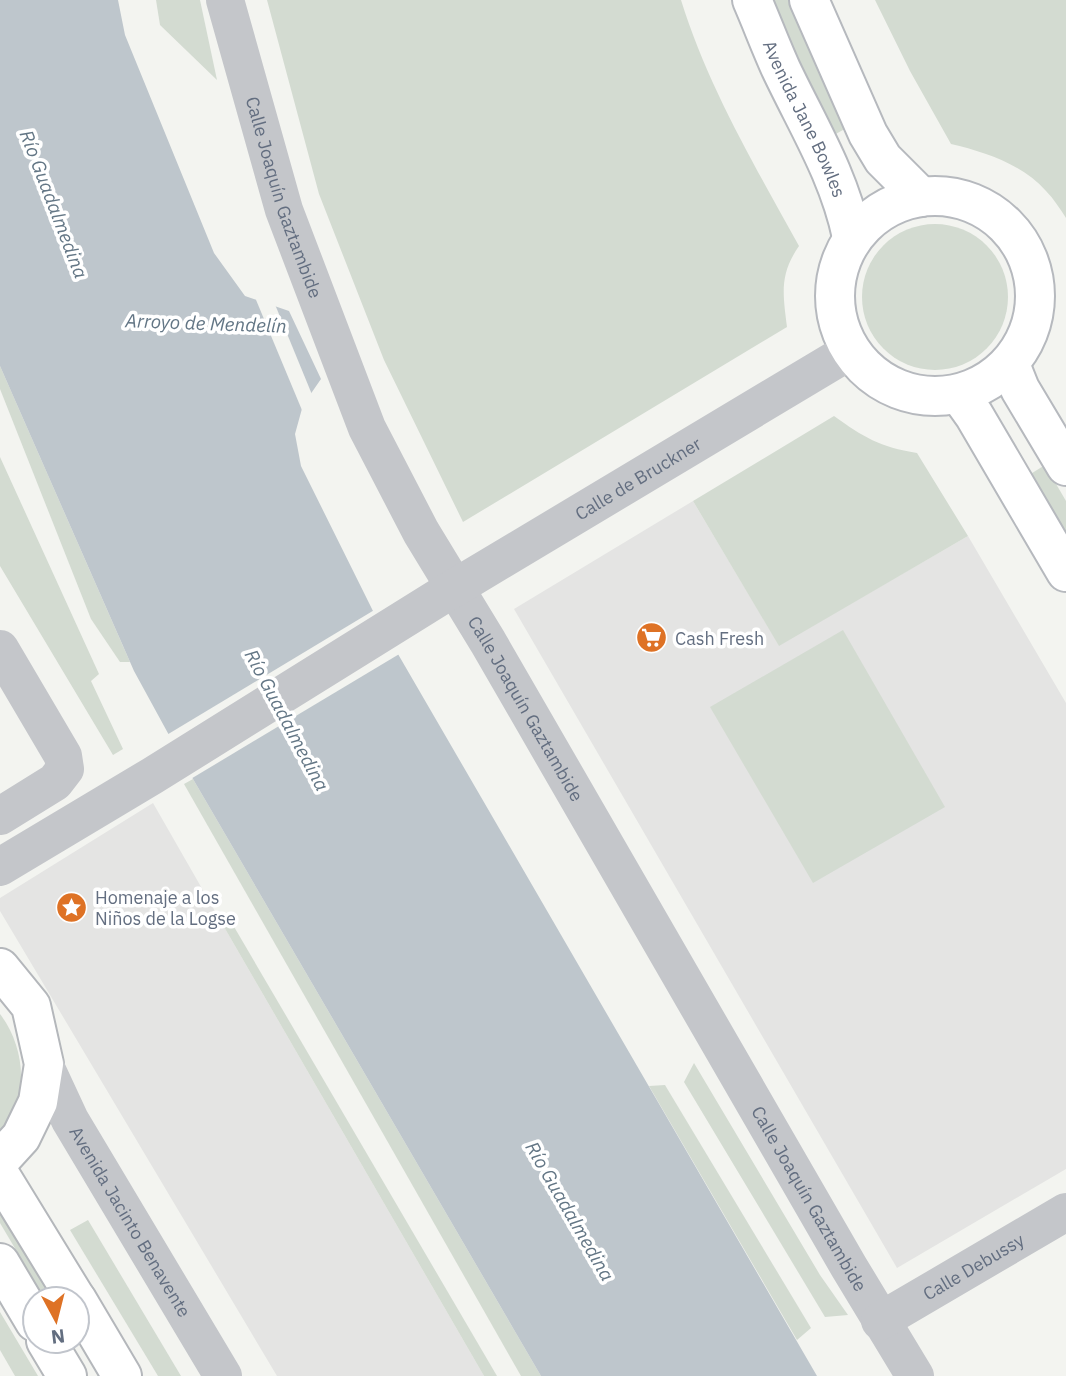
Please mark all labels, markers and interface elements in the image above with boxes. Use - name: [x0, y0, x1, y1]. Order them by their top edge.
- street label: Avenida Jane Bowles: [758, 37, 851, 200]
- street label: Calle Joaquín Gaztambide: [241, 94, 328, 301]
- water label: Río Guadalmedina: [15, 126, 93, 282]
- water label: Arroyo de Mendelín: [124, 308, 287, 338]
- street label: Calle de Bruckner: [570, 431, 705, 525]
- street label: Calle Joaquín Gaztambide: [463, 611, 589, 805]
- supermarket icon: Cash Fresh: [635, 621, 669, 655]
- place label: Cash Fresh: [675, 627, 764, 650]
- water label: Río Guadalmedina: [240, 645, 334, 795]
- place label: Homenaje a los Niños de la Logse: [95, 886, 236, 930]
- place icon: Homenaje a los Niños de la Logse: [55, 890, 89, 924]
- street label: Calle Joaquín Gaztambide: [747, 1101, 872, 1295]
- street label: Avenida Jacinto Benavente: [65, 1122, 197, 1321]
- water label: Río Guadalmedina: [520, 1137, 620, 1285]
- street label: Calle Debussy: [918, 1228, 1028, 1305]
- north arrow: [21, 1285, 91, 1355]
- text: N: [50, 1324, 66, 1350]

